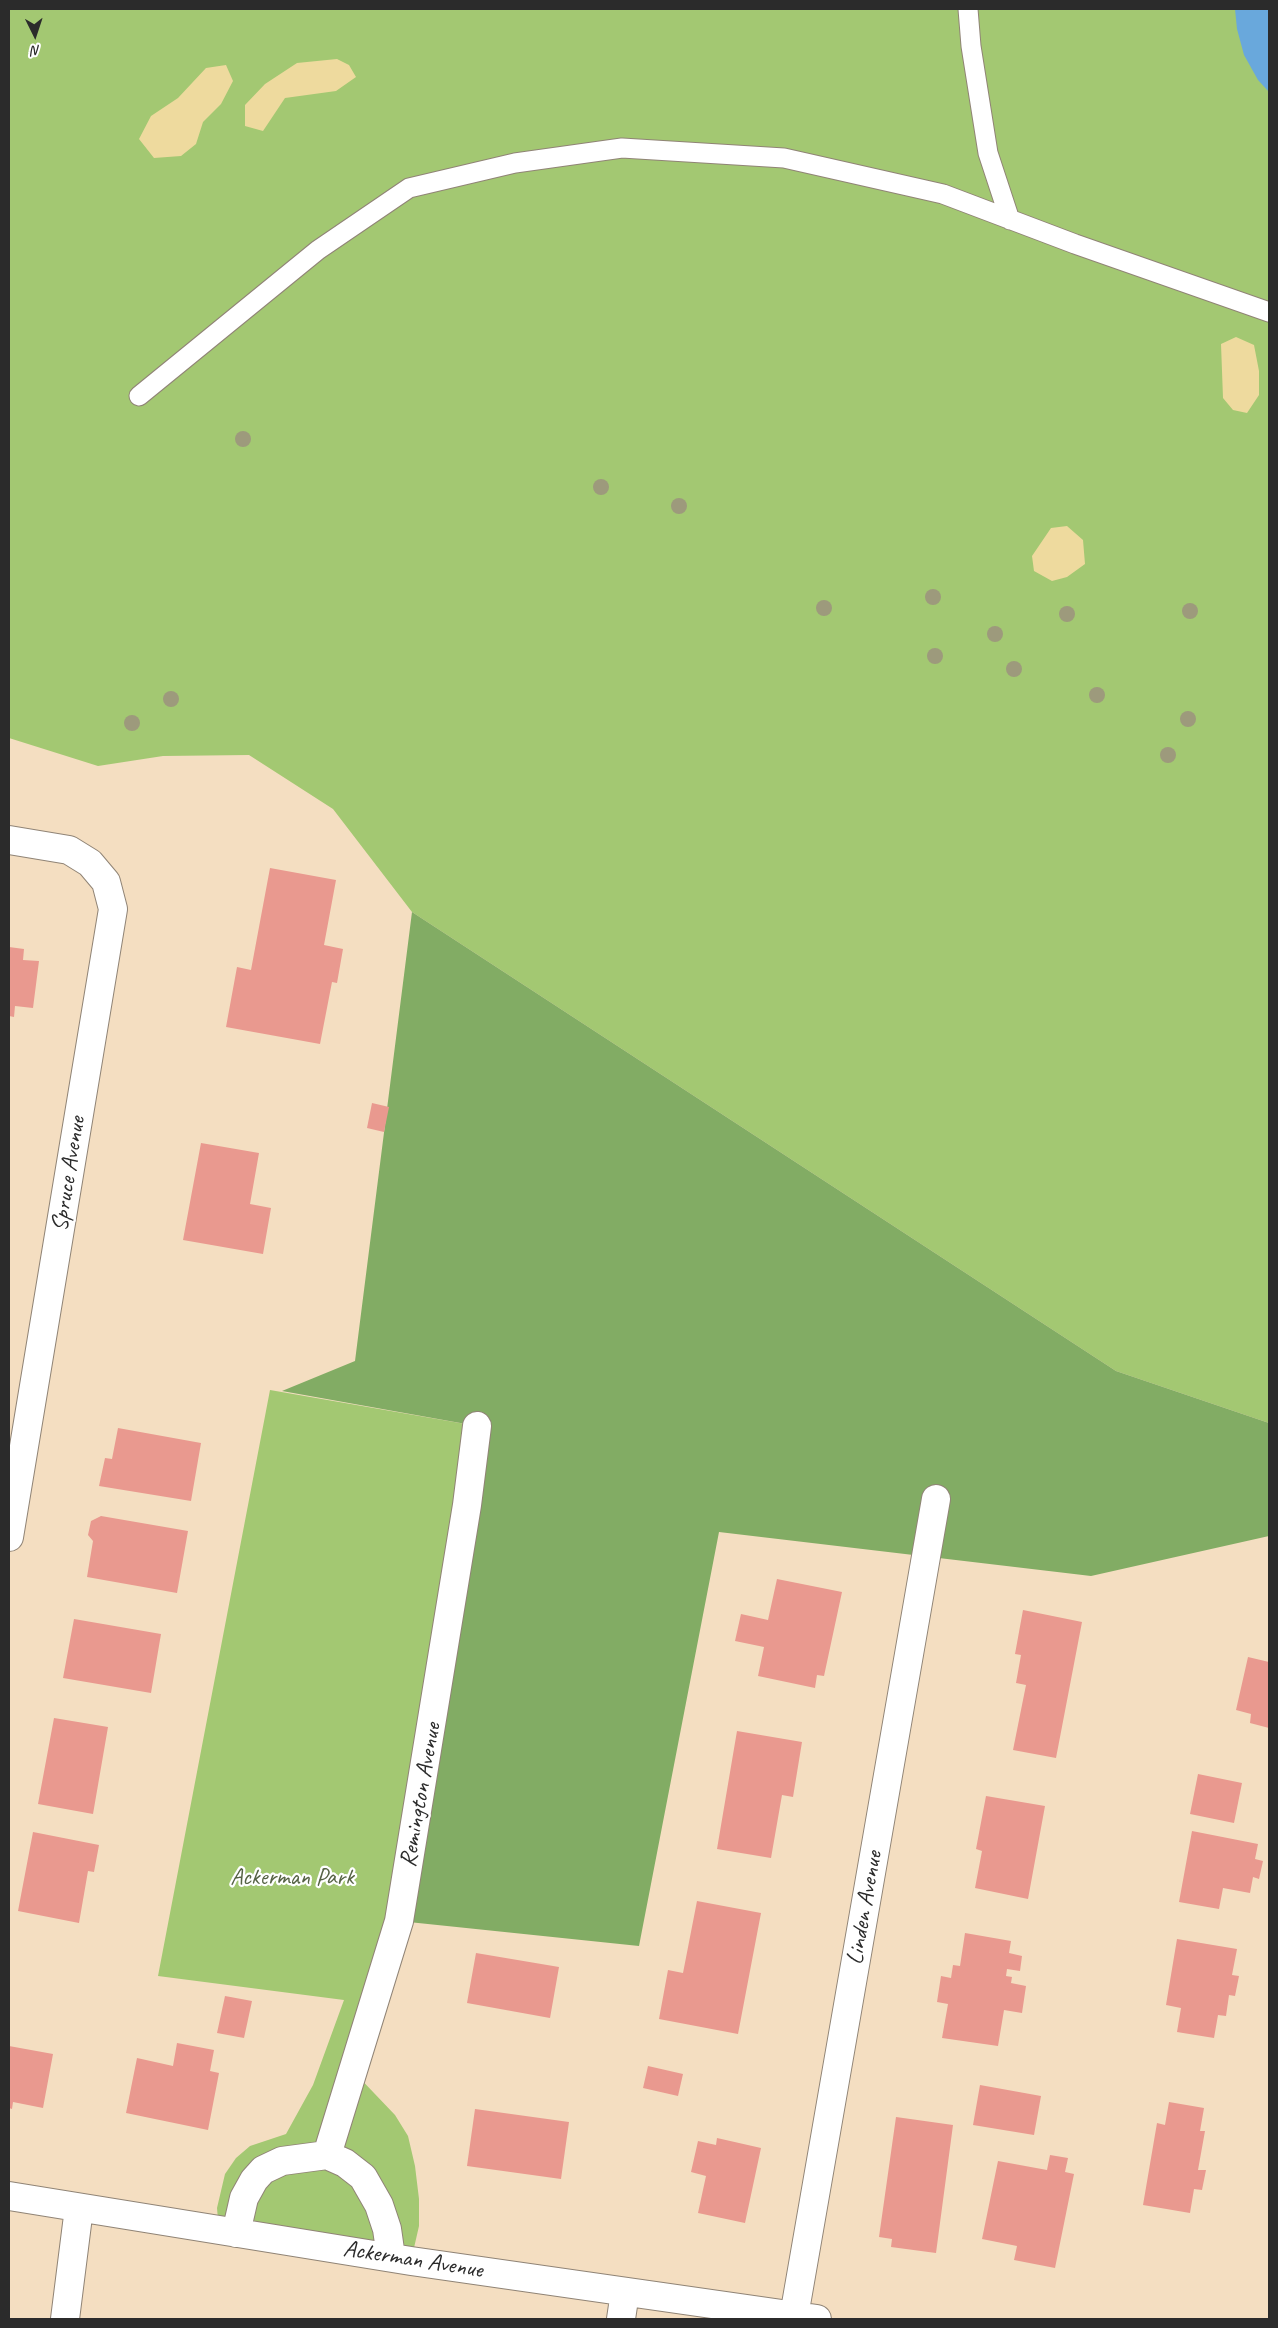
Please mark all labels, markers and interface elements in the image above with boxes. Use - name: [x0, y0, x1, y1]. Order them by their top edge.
- north arrow: [10, 10, 60, 60]
- text: N: [31, 42, 41, 59]
- street label: Spruce Avenue: [46, 1114, 92, 1234]
- street label: Remington Avenue: [394, 1721, 448, 1869]
- street label: Linden Avenue: [841, 1849, 889, 1967]
- park label: Ackerman Park: [230, 1864, 354, 1892]
- street label: Ackerman Avenue: [341, 2235, 485, 2285]

